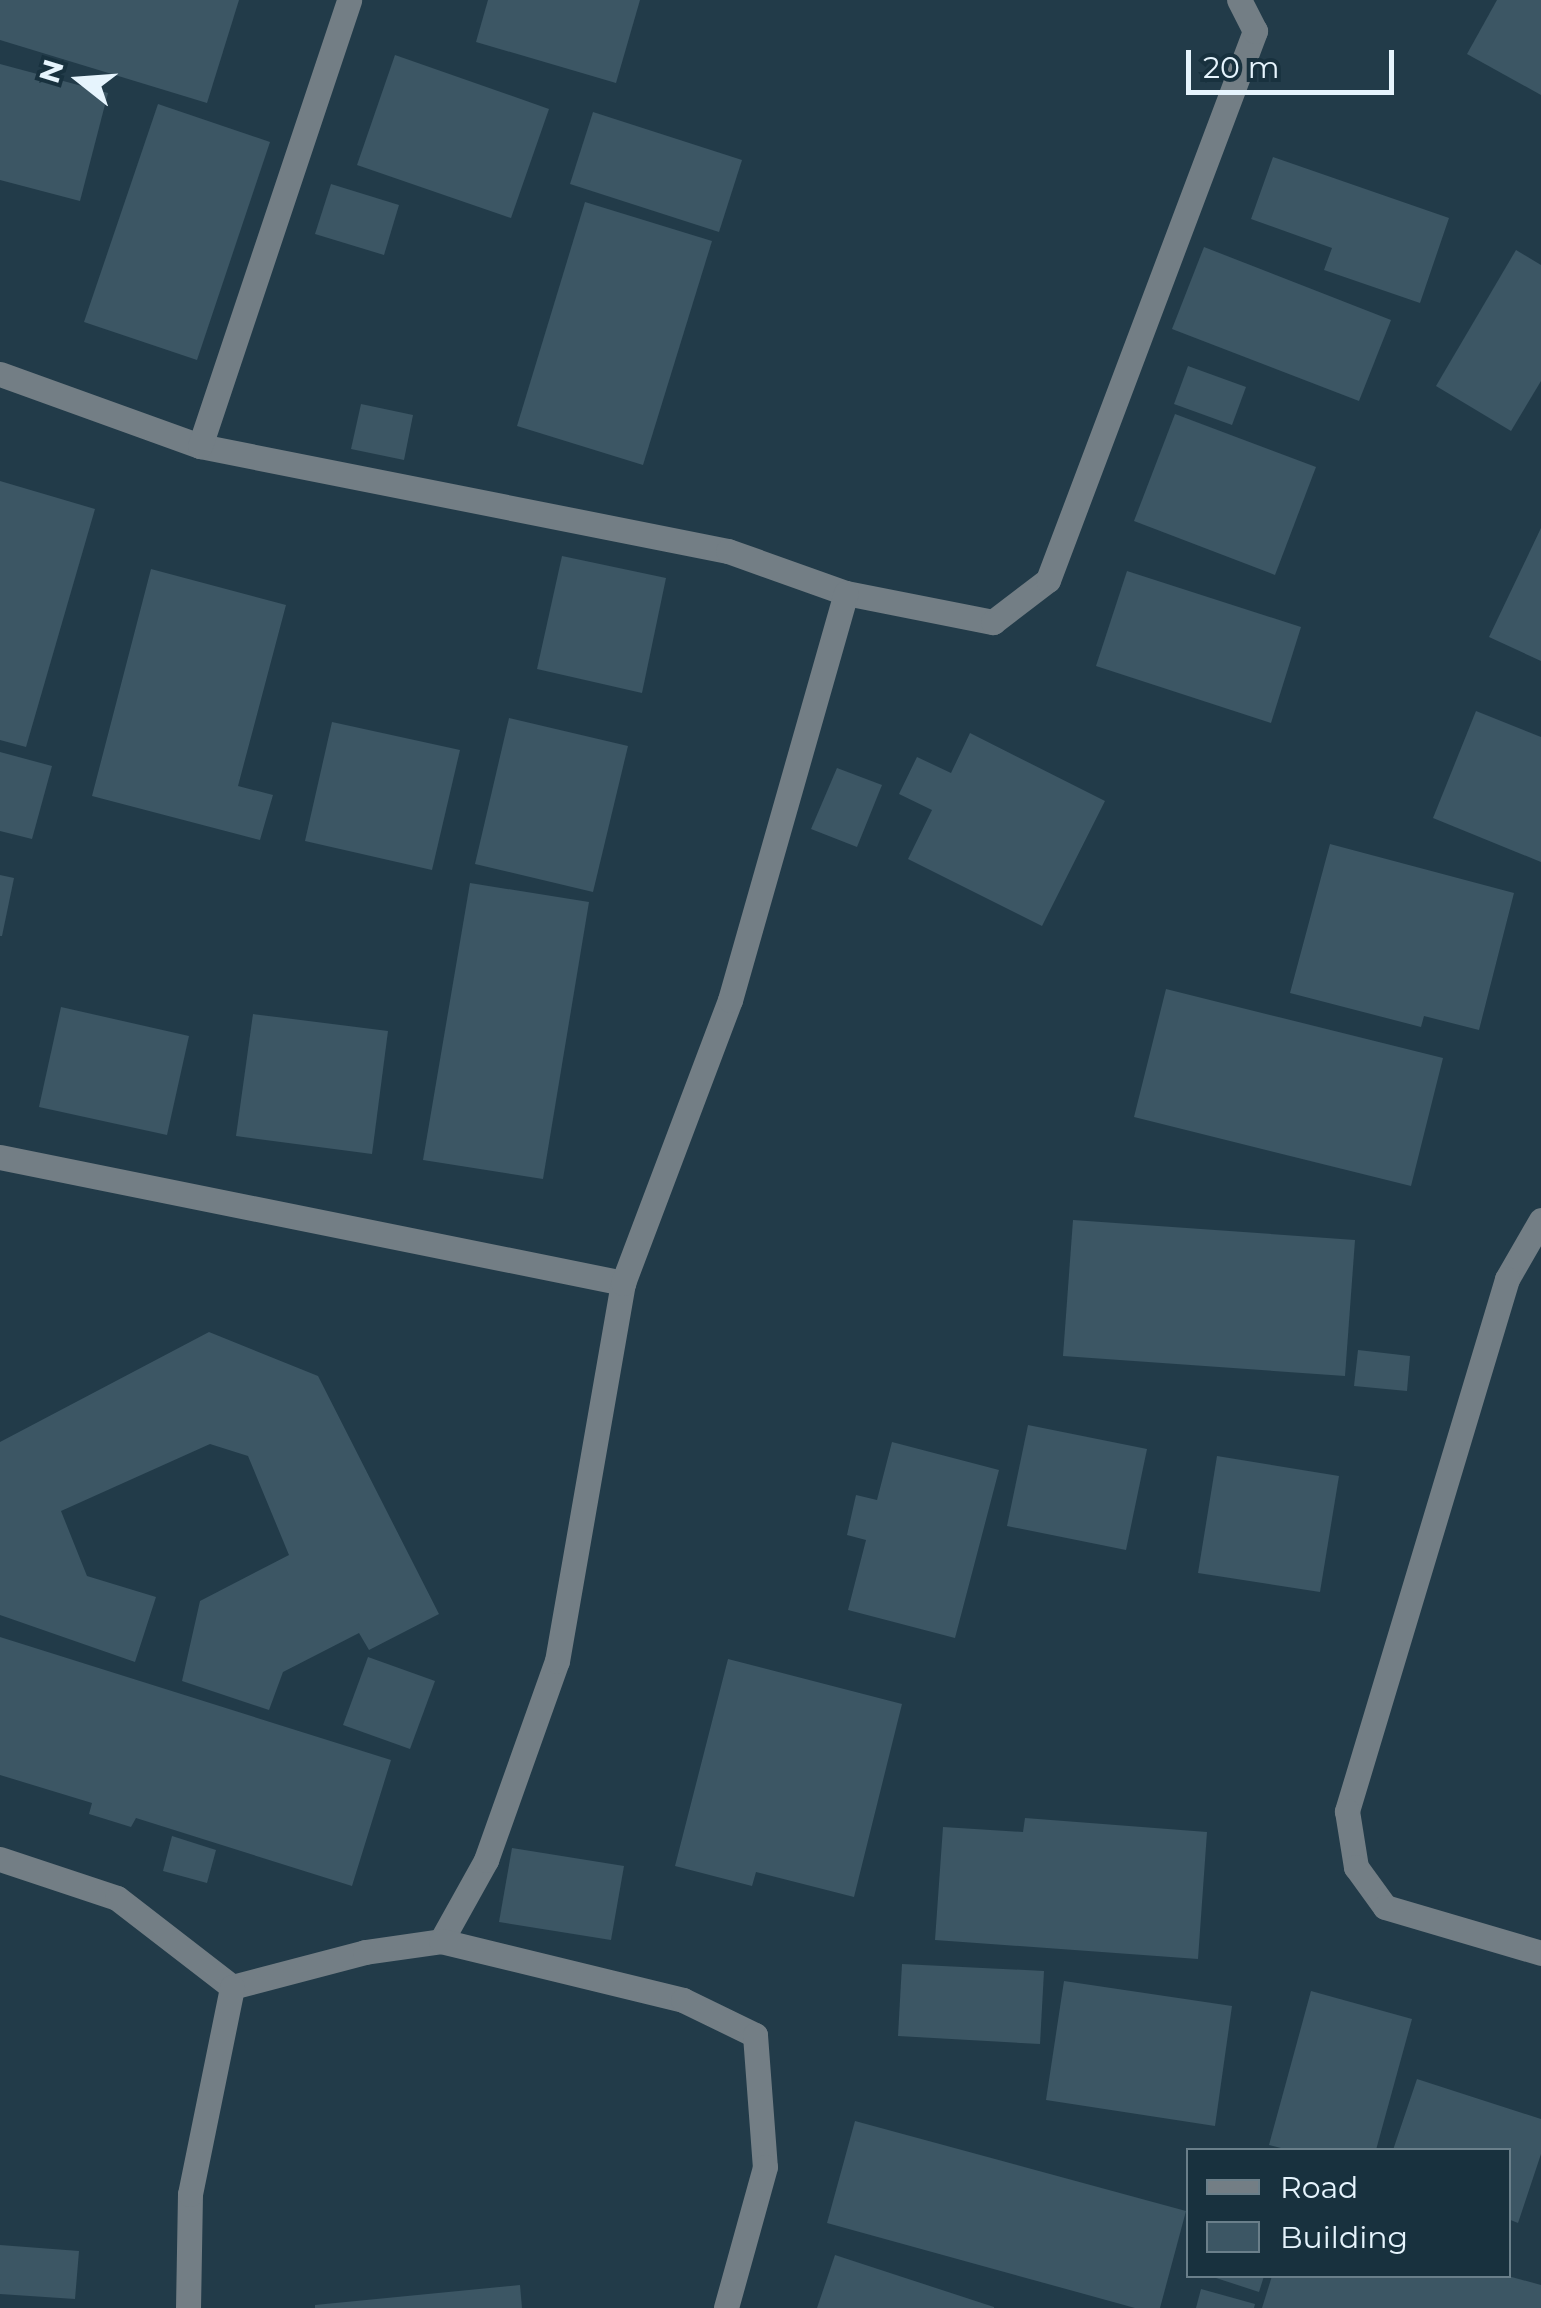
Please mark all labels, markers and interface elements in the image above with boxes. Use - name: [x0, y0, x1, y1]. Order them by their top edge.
- north arrow: [30, 30, 130, 130]
- scale bar: [1191, 30, 1398, 92]
- text: 20 m: [1203, 49, 1280, 86]
- text: N: [32, 55, 71, 87]
- legend: [1186, 2148, 1511, 2278]
- text: Road: [1280, 2169, 1358, 2206]
- text: Building: [1280, 2219, 1408, 2256]

